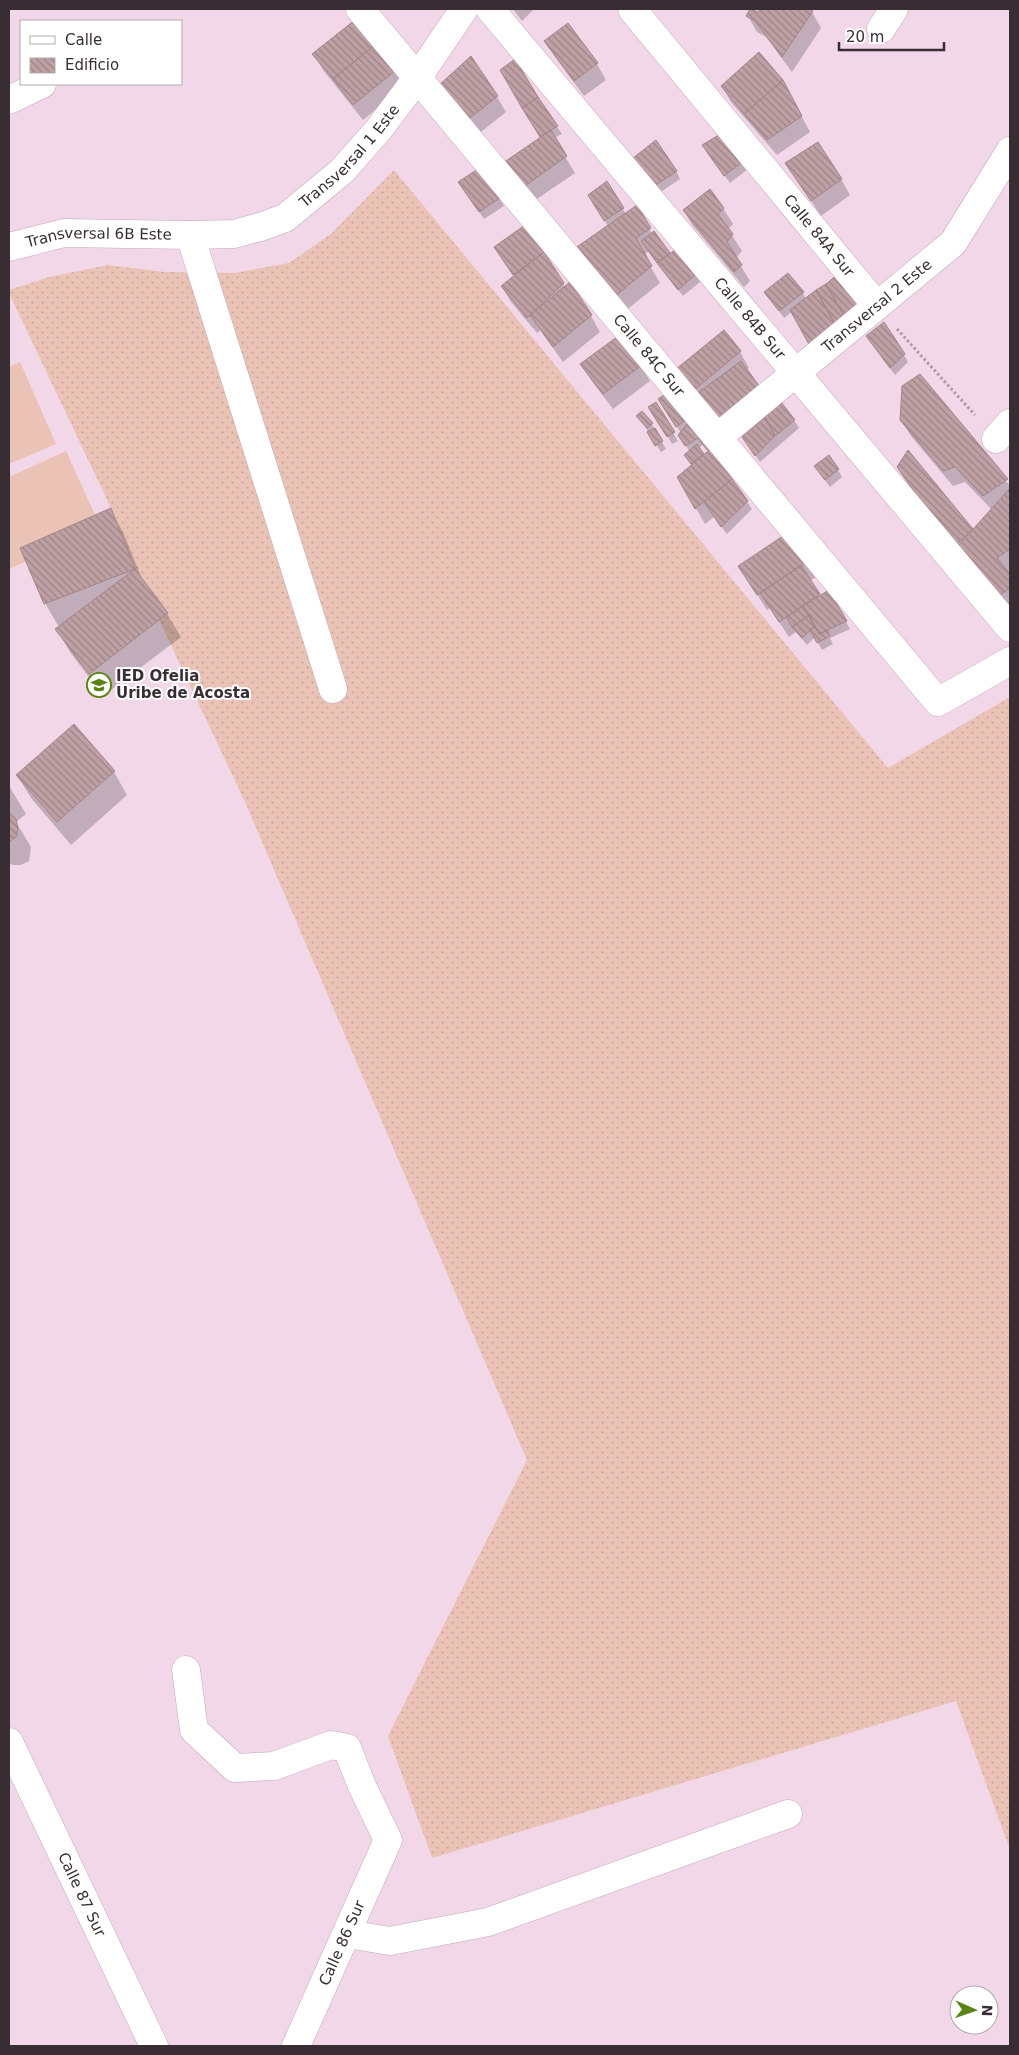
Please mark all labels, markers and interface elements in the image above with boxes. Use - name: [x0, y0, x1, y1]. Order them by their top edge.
- legend: [20, 20, 182, 85]
- scale bar: [839, 20, 944, 52]
- text: 20 m: [846, 28, 884, 46]
- text: Calle: [65, 31, 102, 49]
- text: Edificio: [65, 56, 119, 74]
- street label: Transversal 1 Este: [295, 101, 403, 212]
- street label: Calle 84A Sur: [780, 191, 859, 281]
- street label: Transversal 6B Este: [23, 224, 172, 252]
- street label: Transversal 2 Este: [818, 255, 935, 357]
- street label: Calle 84B Sur: [710, 274, 790, 364]
- street label: Calle 84C Sur: [609, 311, 689, 401]
- place label: IED Ofelia Uribe de Acosta: [116, 667, 250, 702]
- school or university icon: IED Ofelia Uribe de Acosta: [86, 672, 112, 698]
- street label: Calle 87 Sur: [54, 1850, 110, 1940]
- street label: Calle 86 Sur: [315, 1897, 369, 1988]
- north arrow: [949, 1985, 999, 2035]
- text: N: [979, 2004, 995, 2017]

